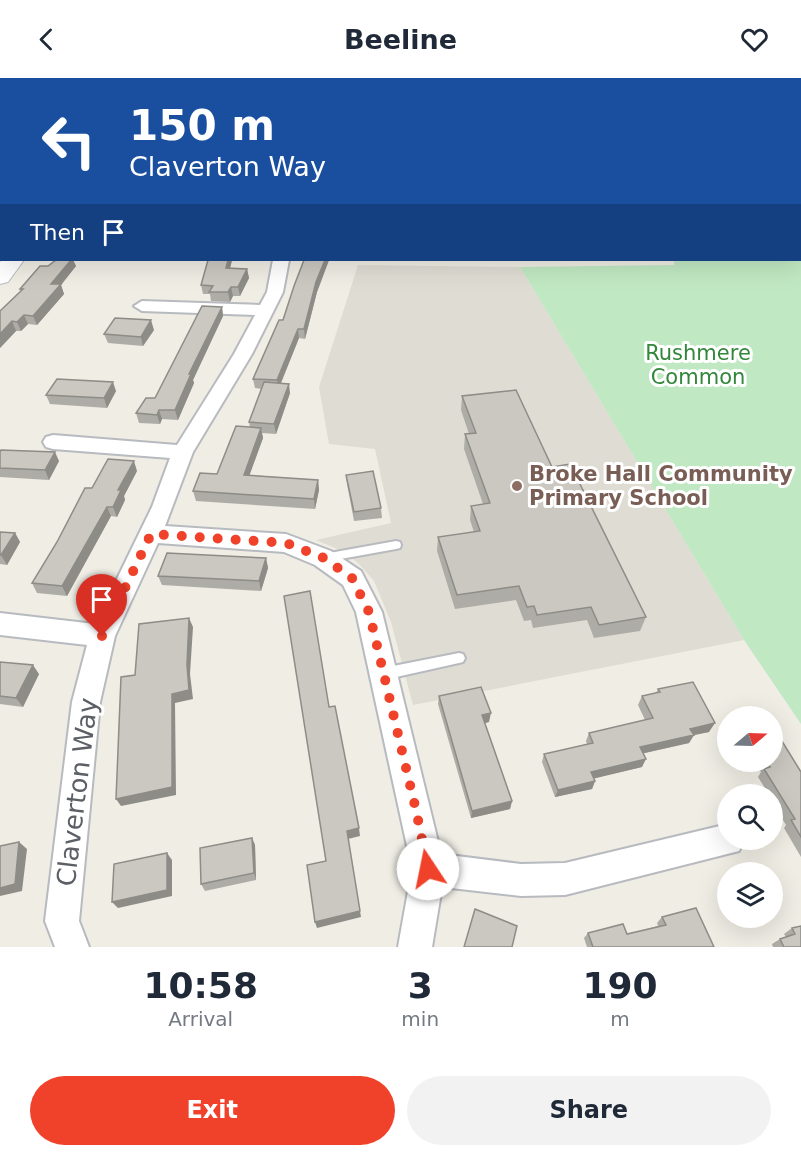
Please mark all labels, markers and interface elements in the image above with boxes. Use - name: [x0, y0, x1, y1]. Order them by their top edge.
- icon: back: [30, 23, 63, 56]
- icon: heart: [738, 23, 771, 56]
- text: Beeline: [344, 24, 457, 55]
- text: 150 m: [129, 101, 275, 150]
- icon: left: [30, 102, 108, 180]
- text: Claverton Way: [129, 151, 326, 182]
- icon: arrive: [97, 216, 130, 249]
- text: Then: [30, 220, 85, 245]
- park label: Rushmere Common: [645, 341, 751, 389]
- place label: Broke Hall Community Primary School: [529, 462, 793, 510]
- marker: Broke Hall Community Primary School: [510, 479, 524, 493]
- pin: [76, 574, 127, 636]
- icon: arrive: [85, 583, 118, 616]
- street label: Claverton Way: [51, 696, 103, 888]
- north arrow: [717, 706, 783, 772]
- map controls: [717, 706, 783, 928]
- button: search: [717, 784, 783, 850]
- position arrow: [396, 837, 460, 901]
- button: layers: [717, 862, 783, 928]
- text: 10:58: [143, 965, 258, 1006]
- text: 3: [408, 965, 433, 1006]
- text: 190: [582, 965, 658, 1006]
- text: Arrival: [168, 1007, 233, 1031]
- text: min: [401, 1007, 439, 1031]
- text: m: [610, 1007, 630, 1031]
- button: Exit: [30, 1076, 395, 1145]
- button: Share: [407, 1076, 771, 1145]

